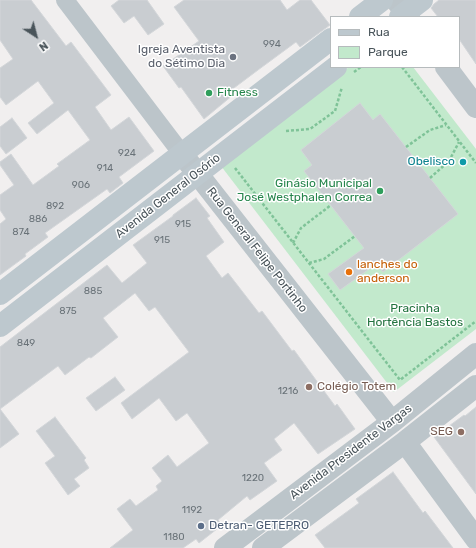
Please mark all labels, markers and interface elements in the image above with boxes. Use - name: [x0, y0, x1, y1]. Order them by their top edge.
- north arrow: [16, 16, 56, 56]
- legend: [330, 16, 460, 68]
- text: Rua: [368, 25, 390, 39]
- house number: 994: [263, 38, 281, 50]
- text: N: [36, 39, 50, 54]
- place label: Igreja Aventista do Sétimo Dia: [138, 43, 225, 71]
- text: Parque: [368, 45, 408, 59]
- marker: Igreja Aventista do Sétimo Dia: [228, 52, 238, 62]
- place label: Fitness: [217, 86, 258, 100]
- marker: Fitness: [204, 88, 214, 98]
- house number: 924: [118, 147, 136, 159]
- street label: Avenida General Osório: [113, 151, 223, 241]
- place label: Obelisco: [408, 155, 455, 169]
- marker: Obelisco: [458, 157, 468, 167]
- house number: 914: [97, 162, 113, 174]
- place label: Ginásio Municipal José Westphalen Correa: [237, 177, 372, 205]
- house number: 906: [72, 179, 90, 191]
- street label: Rua General Felipe Portinho: [204, 185, 310, 315]
- marker: Ginásio Municipal José Westphalen Correa: [375, 186, 385, 196]
- house number: 892: [46, 200, 64, 212]
- house number: 886: [29, 213, 47, 225]
- house number: 915: [175, 218, 191, 230]
- house number: 874: [12, 226, 30, 238]
- house number: 915: [154, 234, 170, 246]
- place label: lanches do anderson: [357, 258, 418, 286]
- marker: lanches do anderson: [344, 267, 354, 277]
- house number: 885: [84, 285, 102, 297]
- park label: Pracinha Hortência Bastos: [367, 302, 463, 330]
- house number: 875: [59, 305, 77, 317]
- house number: 849: [17, 337, 35, 349]
- place label: Colégio Totem: [317, 380, 396, 394]
- marker: Colégio Totem: [304, 382, 314, 392]
- house number: 1216: [278, 385, 298, 397]
- street label: Avenida Presidente Vargas: [287, 401, 415, 503]
- place label: SEG: [430, 425, 453, 439]
- marker: SEG: [456, 427, 466, 437]
- house number: 1220: [242, 472, 264, 484]
- house number: 1192: [182, 504, 202, 516]
- place label: Detran- GETEPRO: [209, 519, 309, 533]
- marker: Detran- GETEPRO: [196, 521, 206, 531]
- house number: 1180: [163, 531, 185, 543]

